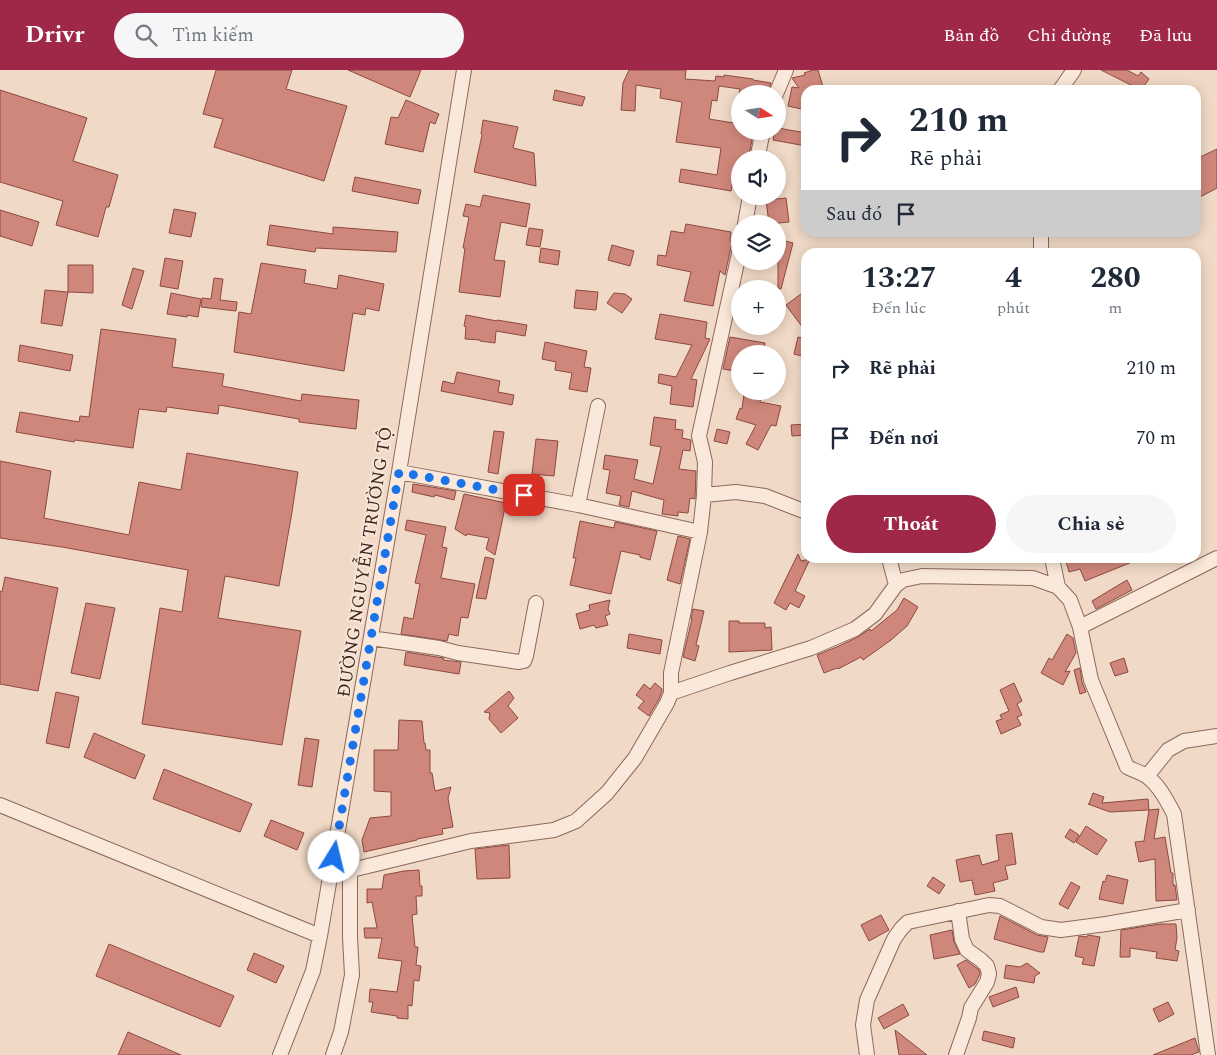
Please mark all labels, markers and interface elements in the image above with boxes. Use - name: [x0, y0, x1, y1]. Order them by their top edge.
- search box: [114, 13, 464, 58]
- text: Drivr: [25, 17, 84, 53]
- icon: search: [132, 21, 160, 49]
- text: Tìm kiếm: [172, 21, 254, 50]
- text: Bản đồ: [944, 22, 999, 49]
- text: Chỉ đường: [1027, 22, 1111, 49]
- text: Đã lưu: [1139, 22, 1192, 49]
- north arrow: [731, 85, 786, 140]
- map controls: [731, 85, 786, 400]
- text: 210 m: [909, 94, 1008, 147]
- icon: right: [826, 105, 891, 170]
- text: Rẽ phải: [909, 142, 983, 175]
- button: sound: [731, 150, 786, 205]
- text: Sau đó: [826, 200, 882, 229]
- icon: arrive: [892, 200, 920, 228]
- button: layers: [731, 215, 786, 270]
- text: 13:27: [861, 255, 937, 301]
- text: 4: [1005, 255, 1022, 301]
- text: 280: [1090, 255, 1141, 301]
- button: +: [731, 280, 786, 335]
- text: Đến lúc: [872, 296, 926, 320]
- text: phút: [997, 296, 1030, 320]
- text: m: [1109, 296, 1122, 320]
- button: −: [731, 345, 786, 400]
- icon: right: [826, 354, 854, 382]
- text: Rẽ phải: [869, 354, 936, 383]
- text: 210 m: [1126, 354, 1176, 383]
- icon: arrive: [826, 424, 854, 452]
- text: Đến nơi: [869, 424, 939, 453]
- text: 70 m: [1136, 424, 1176, 453]
- street label: ĐƯỜNG NGUYỄN TRƯỜNG TỘ: [330, 425, 400, 699]
- pin: [503, 474, 545, 516]
- icon: arrive: [510, 481, 538, 509]
- button: Thoát: [826, 495, 996, 553]
- button: Chia sẻ: [1006, 495, 1176, 553]
- position arrow: [307, 830, 359, 882]

